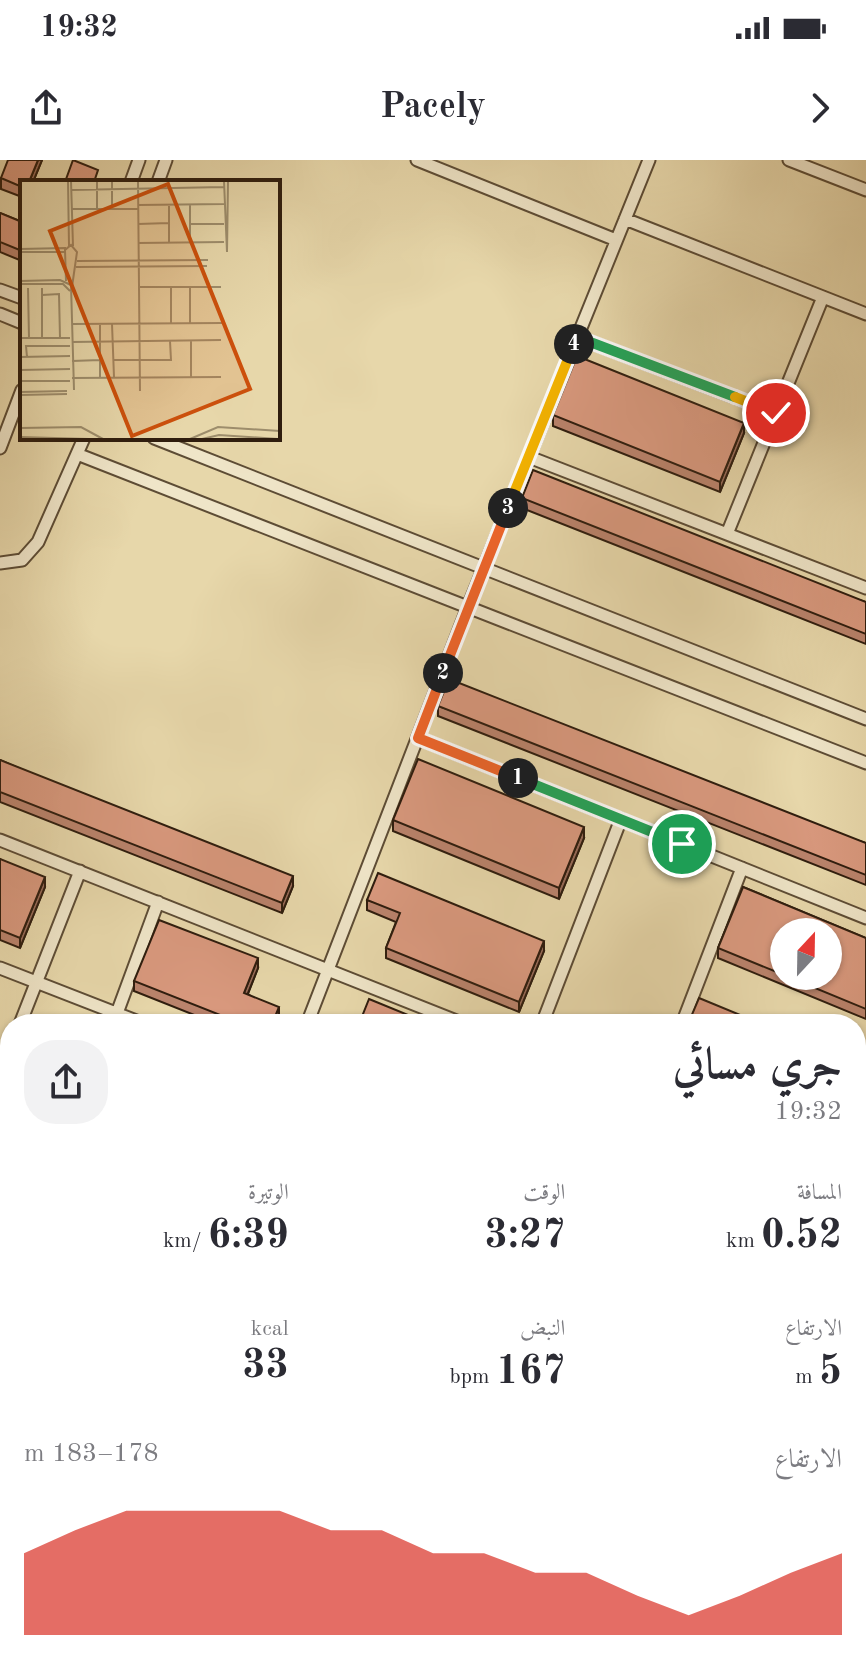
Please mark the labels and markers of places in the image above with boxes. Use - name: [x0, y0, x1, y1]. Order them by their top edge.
- pin: 4: [554, 324, 594, 364]
- pin: [742, 379, 810, 447]
- pin: 3: [488, 488, 528, 528]
- pin: 2: [423, 653, 463, 693]
- pin: 1: [498, 758, 538, 798]
- pin: [648, 810, 716, 878]

